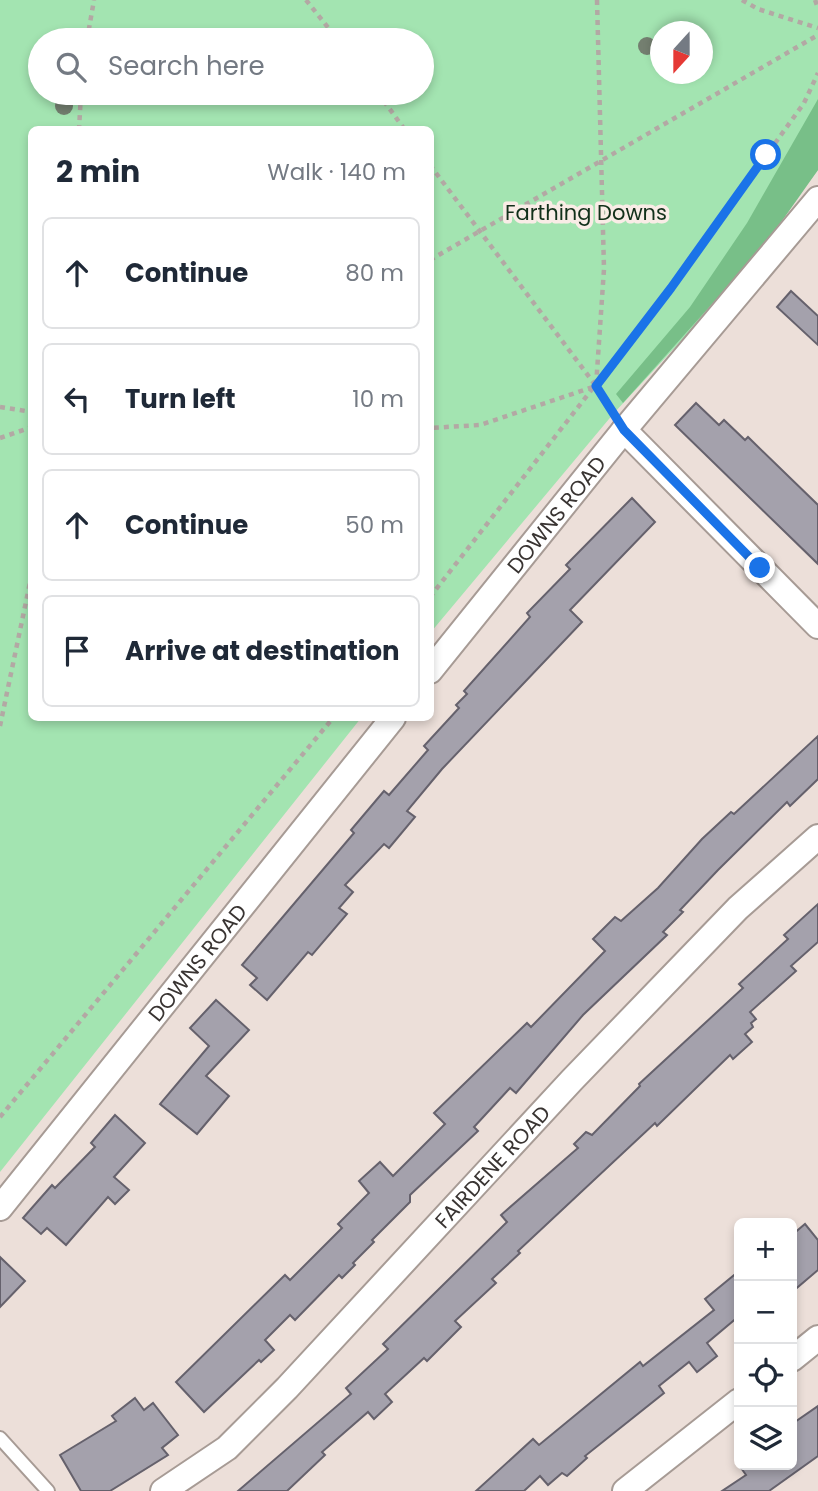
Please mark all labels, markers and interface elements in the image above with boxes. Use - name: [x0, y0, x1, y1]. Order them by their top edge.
- north arrow: [650, 21, 713, 84]
- search box: [28, 28, 434, 105]
- icon: search: [52, 48, 90, 86]
- text: Search here: [108, 48, 265, 84]
- route start: [750, 139, 781, 170]
- text: 2 min: [56, 150, 140, 193]
- text: Walk · 140 m: [267, 156, 406, 188]
- park label: Farthing Downs: [505, 198, 667, 227]
- icon: ahead: [58, 254, 96, 292]
- text: Continue: [125, 255, 248, 291]
- text: 80 m: [345, 257, 404, 289]
- icon: left: [58, 380, 96, 418]
- text: Turn left: [125, 381, 236, 417]
- text: 10 m: [352, 383, 404, 415]
- street label: DOWNS ROAD: [500, 450, 612, 579]
- icon: ahead: [58, 506, 96, 544]
- text: Continue: [125, 507, 248, 543]
- text: 50 m: [345, 509, 404, 541]
- route end: [744, 552, 775, 583]
- icon: arrive: [58, 632, 96, 670]
- text: Arrive at destination: [125, 633, 400, 669]
- street label: DOWNS ROAD: [141, 897, 253, 1027]
- street label: FAIRDENE ROAD: [428, 1099, 556, 1234]
- map controls: [734, 1218, 797, 1470]
- button: +: [734, 1218, 797, 1281]
- button: −: [734, 1281, 797, 1344]
- button: locate: [734, 1344, 797, 1407]
- button: layers: [734, 1407, 797, 1470]

